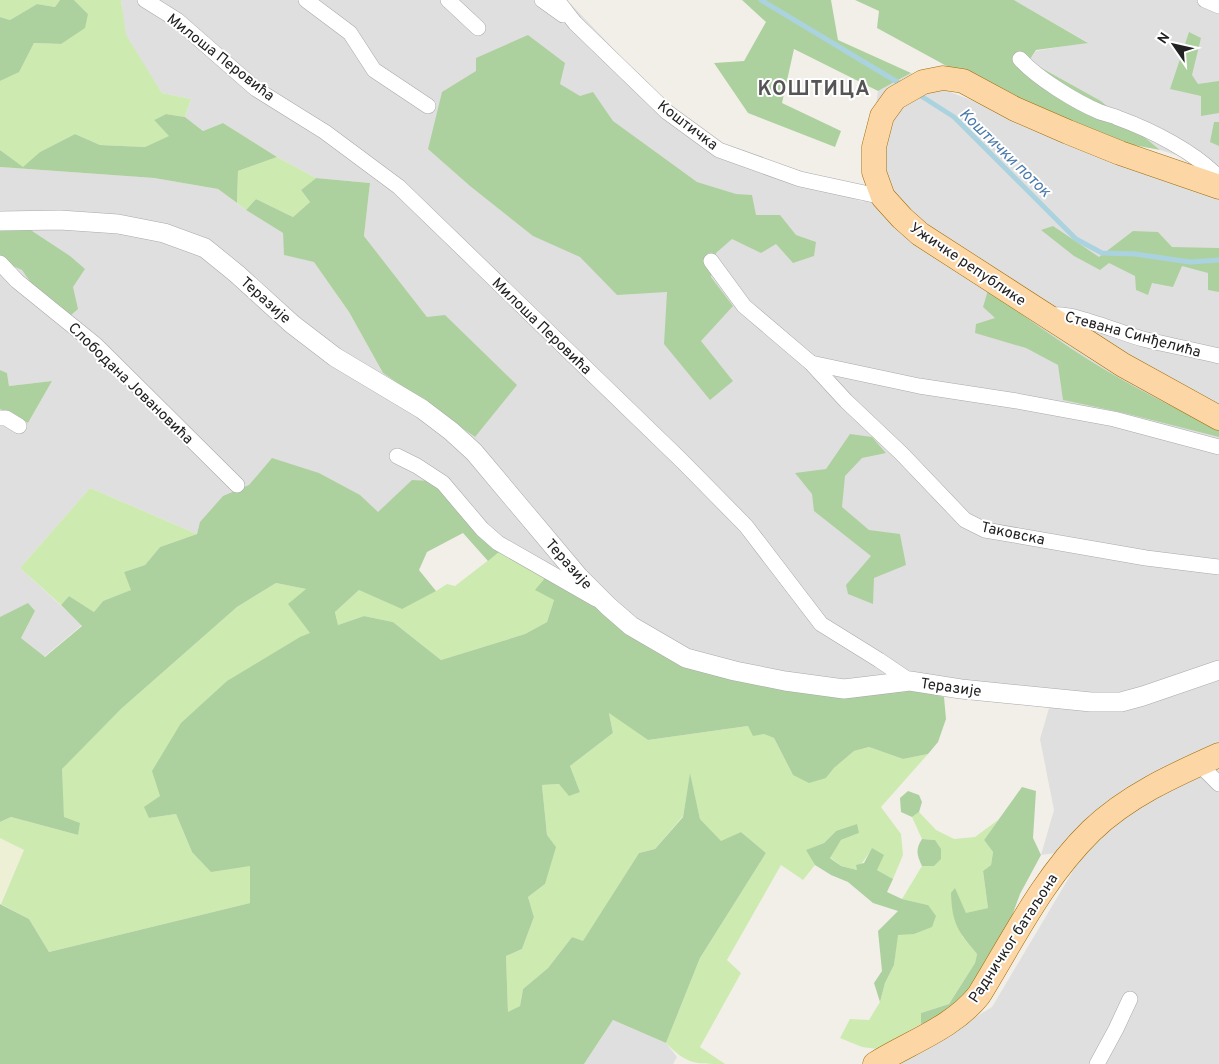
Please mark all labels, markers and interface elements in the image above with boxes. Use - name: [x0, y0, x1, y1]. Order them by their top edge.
- street label: Милоша Перовића: [162, 10, 278, 106]
- north arrow: [1149, 20, 1199, 70]
- text: N: [1155, 30, 1174, 47]
- district label: КОШТИЦА: [757, 77, 871, 103]
- street label: Коштичка: [653, 97, 721, 155]
- water label: Коштички поток: [955, 105, 1055, 203]
- street label: Ужичке републике: [905, 219, 1029, 311]
- street label: Теразије: [236, 274, 294, 329]
- street label: Милоша Перовића: [487, 274, 595, 380]
- street label: Стевана Синђелића: [1062, 308, 1203, 363]
- street label: Слободана Јовановића: [63, 319, 197, 449]
- street label: Таковска: [979, 518, 1046, 551]
- street label: Теразије: [540, 536, 595, 594]
- street label: Теразије: [919, 675, 982, 702]
- street label: Радничког батаљона: [965, 871, 1063, 1007]

